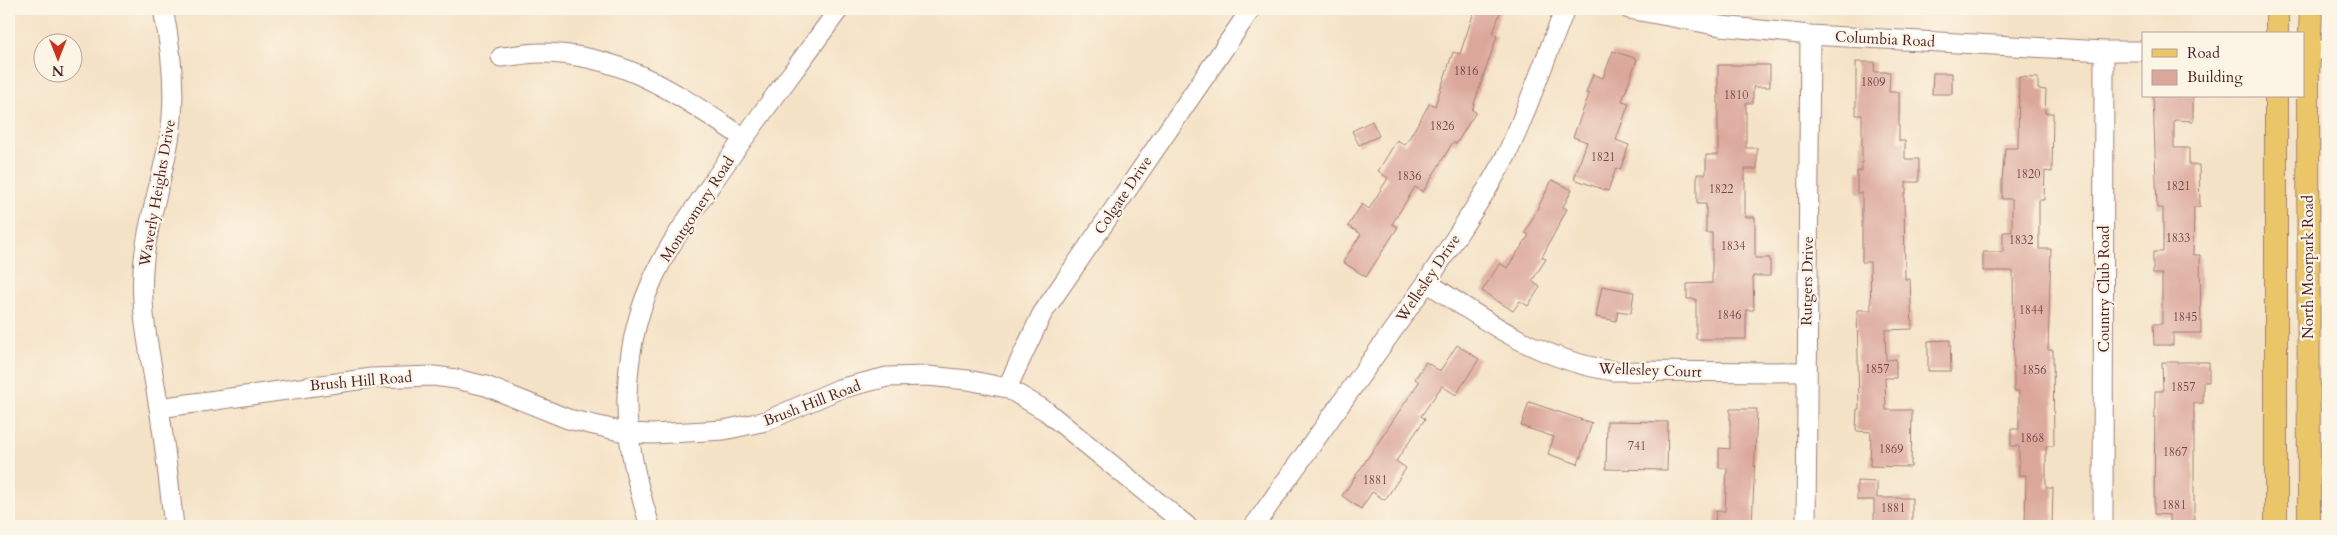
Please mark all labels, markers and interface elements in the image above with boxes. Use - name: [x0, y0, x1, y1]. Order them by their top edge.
- street label: Columbia Road: [1835, 26, 1935, 52]
- north arrow: [32, 32, 82, 82]
- legend: [2142, 32, 2304, 98]
- text: Road: [2187, 43, 2220, 63]
- text: N: [52, 61, 64, 80]
- house number: 1816: [1454, 63, 1478, 79]
- text: Building: [2187, 67, 2243, 87]
- house number: 1809: [1861, 74, 1885, 90]
- house number: 1810: [1724, 87, 1748, 103]
- street label: Waverly Heights Drive: [134, 118, 180, 269]
- house number: 1826: [1430, 118, 1454, 134]
- house number: 1821: [1591, 149, 1615, 165]
- street label: Montgomery Road: [655, 152, 739, 266]
- street label: Colgate Drive: [1090, 152, 1157, 238]
- house number: 1820: [2016, 166, 2040, 182]
- house number: 1836: [1397, 168, 1421, 184]
- house number: 1821: [2166, 178, 2190, 194]
- house number: 1822: [1709, 181, 1733, 197]
- street label: North Moorpark Road: [2298, 195, 2318, 339]
- street label: Country Club Road: [2094, 225, 2114, 353]
- street label: Wellesley Drive: [1391, 230, 1465, 327]
- house number: 1833: [2166, 230, 2190, 246]
- house number: 1832: [2009, 232, 2033, 248]
- street label: Rutgers Drive: [1796, 236, 1818, 326]
- house number: 1834: [1721, 238, 1745, 254]
- house number: 1844: [2019, 302, 2043, 318]
- house number: 1846: [1717, 307, 1741, 323]
- house number: 1845: [2173, 309, 2197, 325]
- street label: Wellesley Court: [1597, 358, 1702, 382]
- house number: 1857: [1865, 361, 1889, 377]
- house number: 1856: [2022, 362, 2046, 378]
- street label: Brush Hill Road: [309, 367, 413, 395]
- street label: Brush Hill Road: [761, 375, 863, 431]
- house number: 1857: [2171, 379, 2195, 395]
- house number: 1868: [2020, 430, 2044, 446]
- house number: 741: [1628, 438, 1646, 454]
- house number: 1869: [1879, 441, 1903, 457]
- house number: 1867: [2163, 444, 2187, 460]
- house number: 1881: [1363, 472, 1387, 488]
- house number: 1881: [2162, 497, 2186, 513]
- house number: 1881: [1881, 500, 1905, 516]

